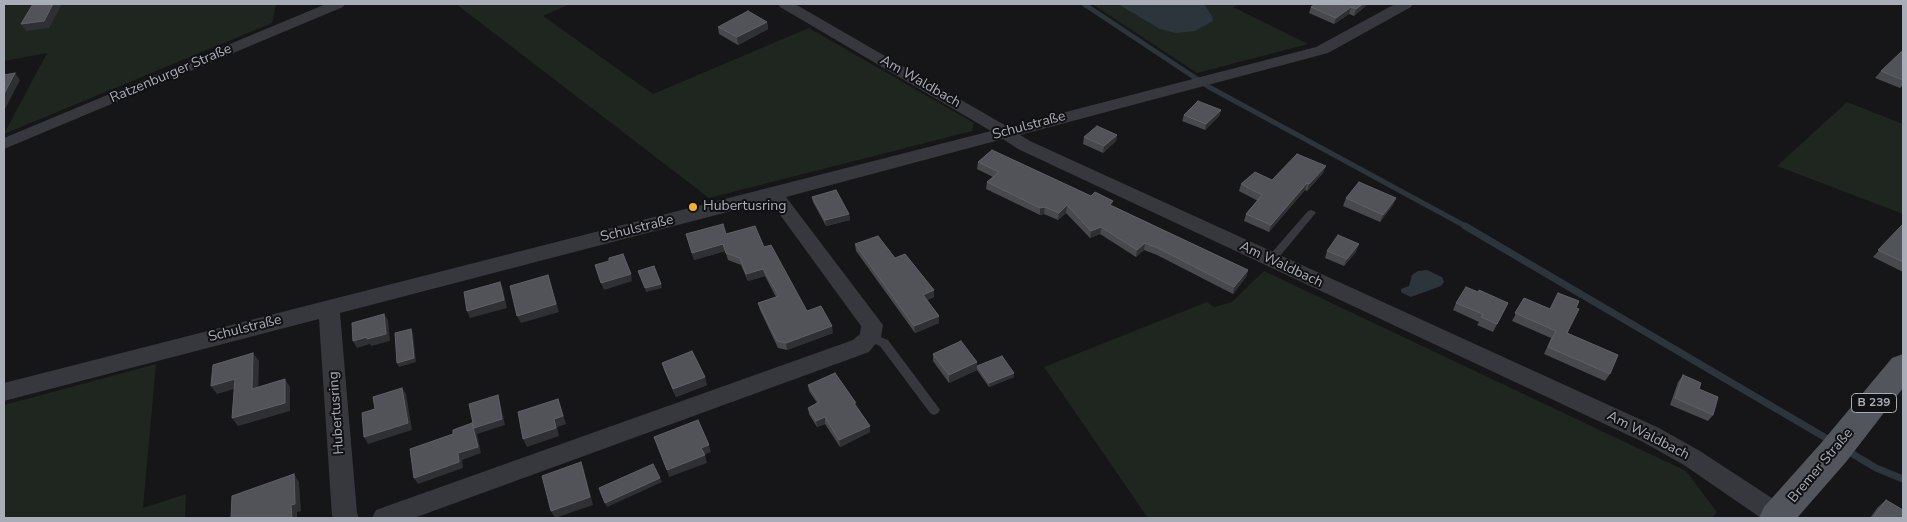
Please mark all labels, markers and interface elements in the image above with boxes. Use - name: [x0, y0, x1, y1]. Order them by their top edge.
- street label: Ratzenburger Straße: [108, 41, 234, 107]
- street label: Am Waldbach: [877, 52, 963, 112]
- street label: Schulstraße: [991, 108, 1067, 144]
- place label: Hubertusring: [703, 199, 786, 215]
- marker: Hubertusring: [687, 201, 699, 213]
- street label: Schulstraße: [599, 212, 675, 246]
- street label: Am Waldbach: [1237, 238, 1325, 292]
- street label: Schulstraße: [207, 312, 283, 346]
- street label: Hubertusring: [326, 371, 348, 455]
- road number: B 239: [1852, 393, 1896, 412]
- street label: Am Waldbach: [1604, 408, 1692, 464]
- street label: Bremer Straße: [1785, 425, 1857, 507]

